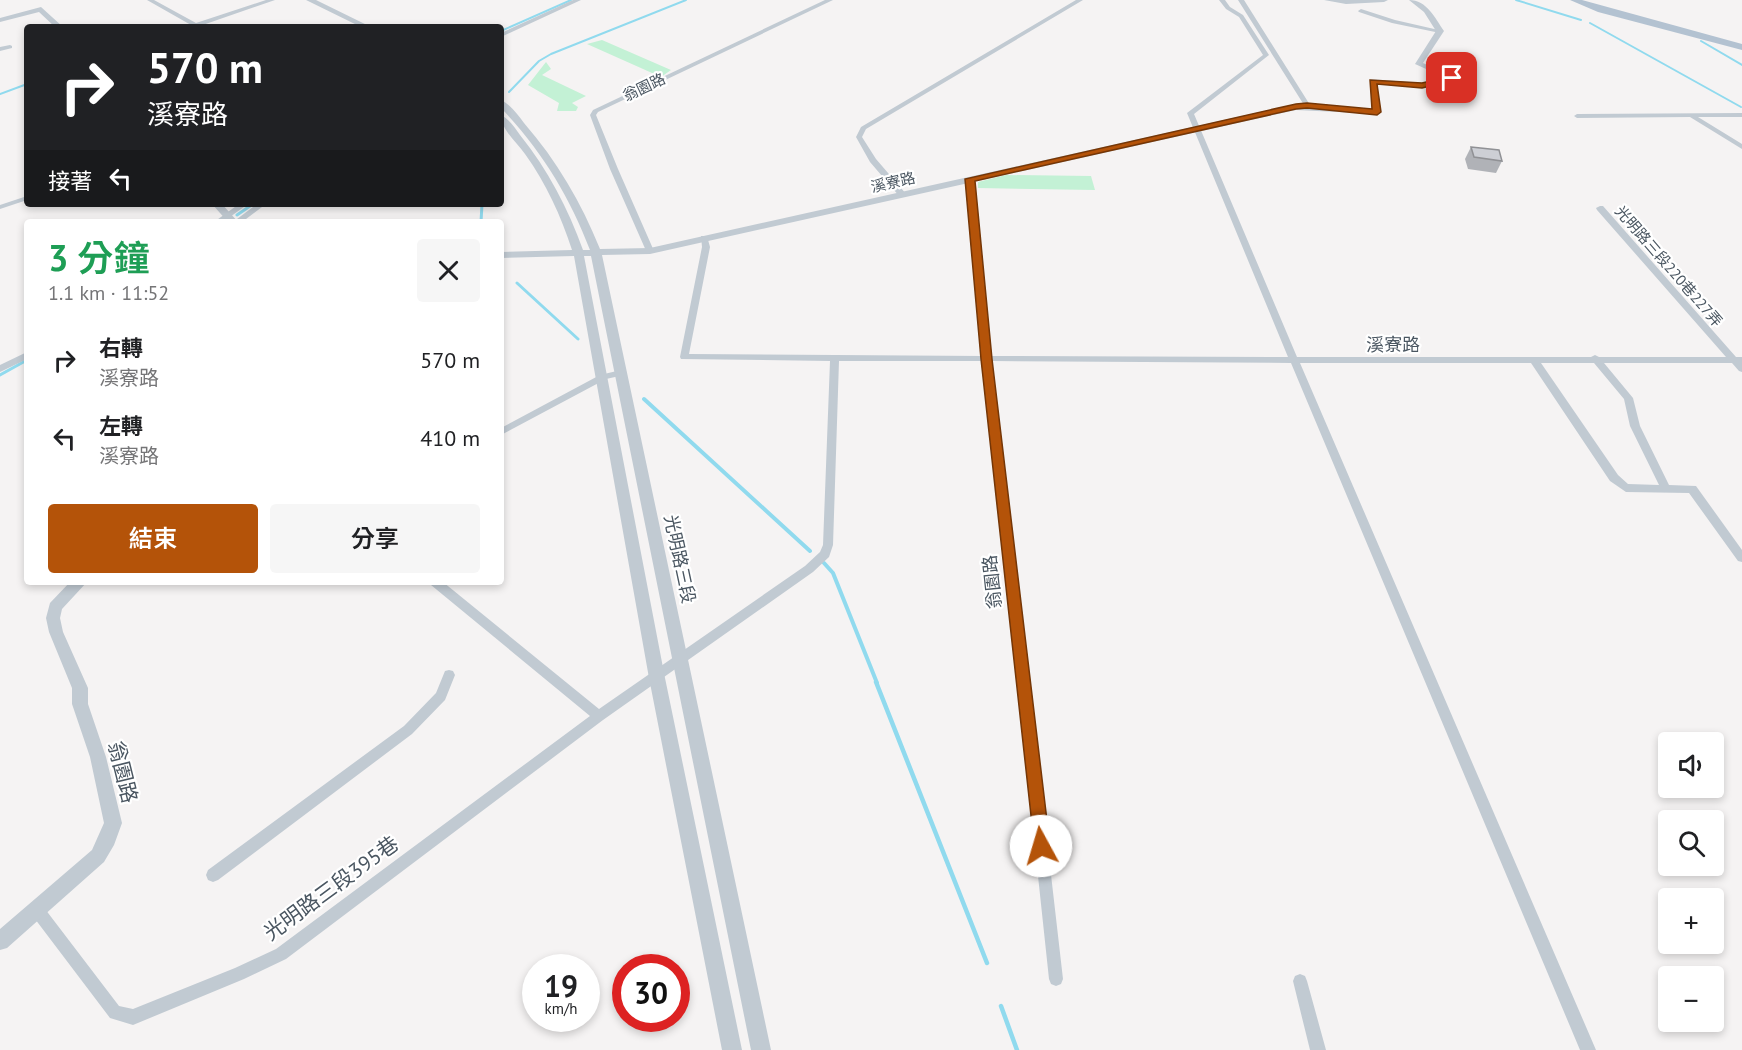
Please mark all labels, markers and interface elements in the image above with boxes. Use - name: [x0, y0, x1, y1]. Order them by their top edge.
- text: 570 m: [147, 40, 263, 95]
- icon: right: [48, 48, 126, 126]
- pin: [1426, 52, 1477, 103]
- icon: arrive: [1435, 61, 1468, 94]
- street label: 翁園路: [620, 69, 668, 105]
- text: 溪寮路: [147, 97, 228, 131]
- icon: left: [104, 162, 137, 195]
- text: 接著: [48, 167, 92, 195]
- street label: 溪寮路: [869, 168, 917, 196]
- street label: 光明路三段220巷227弄: [1611, 202, 1727, 330]
- text: 3 分鐘: [48, 234, 150, 281]
- button: close: [417, 239, 480, 302]
- text: 1.1 km · 11:52: [48, 280, 169, 306]
- street label: 溪寮路: [1366, 333, 1420, 356]
- text: 右轉: [99, 334, 143, 362]
- icon: right: [48, 344, 81, 377]
- text: 570 m: [420, 346, 480, 374]
- text: 溪寮路: [99, 365, 159, 391]
- text: 左轉: [99, 412, 143, 440]
- icon: left: [48, 422, 81, 455]
- text: 410 m: [420, 424, 480, 452]
- text: 溪寮路: [99, 443, 159, 469]
- button: 結束: [48, 504, 258, 573]
- button: 分享: [270, 504, 480, 573]
- street label: 光明路三段: [659, 513, 701, 605]
- street label: 翁園路: [978, 554, 1006, 610]
- map controls: [1658, 732, 1724, 1032]
- button: sound: [1658, 732, 1724, 798]
- street label: 翁園路: [102, 738, 144, 806]
- button: search: [1658, 810, 1724, 876]
- position arrow: [1009, 814, 1073, 878]
- street label: 光明路三段395巷: [258, 830, 404, 946]
- button: +: [1658, 888, 1724, 954]
- speed limit sign: 30: [612, 954, 690, 1032]
- text: 19: [544, 966, 578, 1005]
- button: −: [1658, 966, 1724, 1032]
- text: km/h: [545, 999, 577, 1018]

